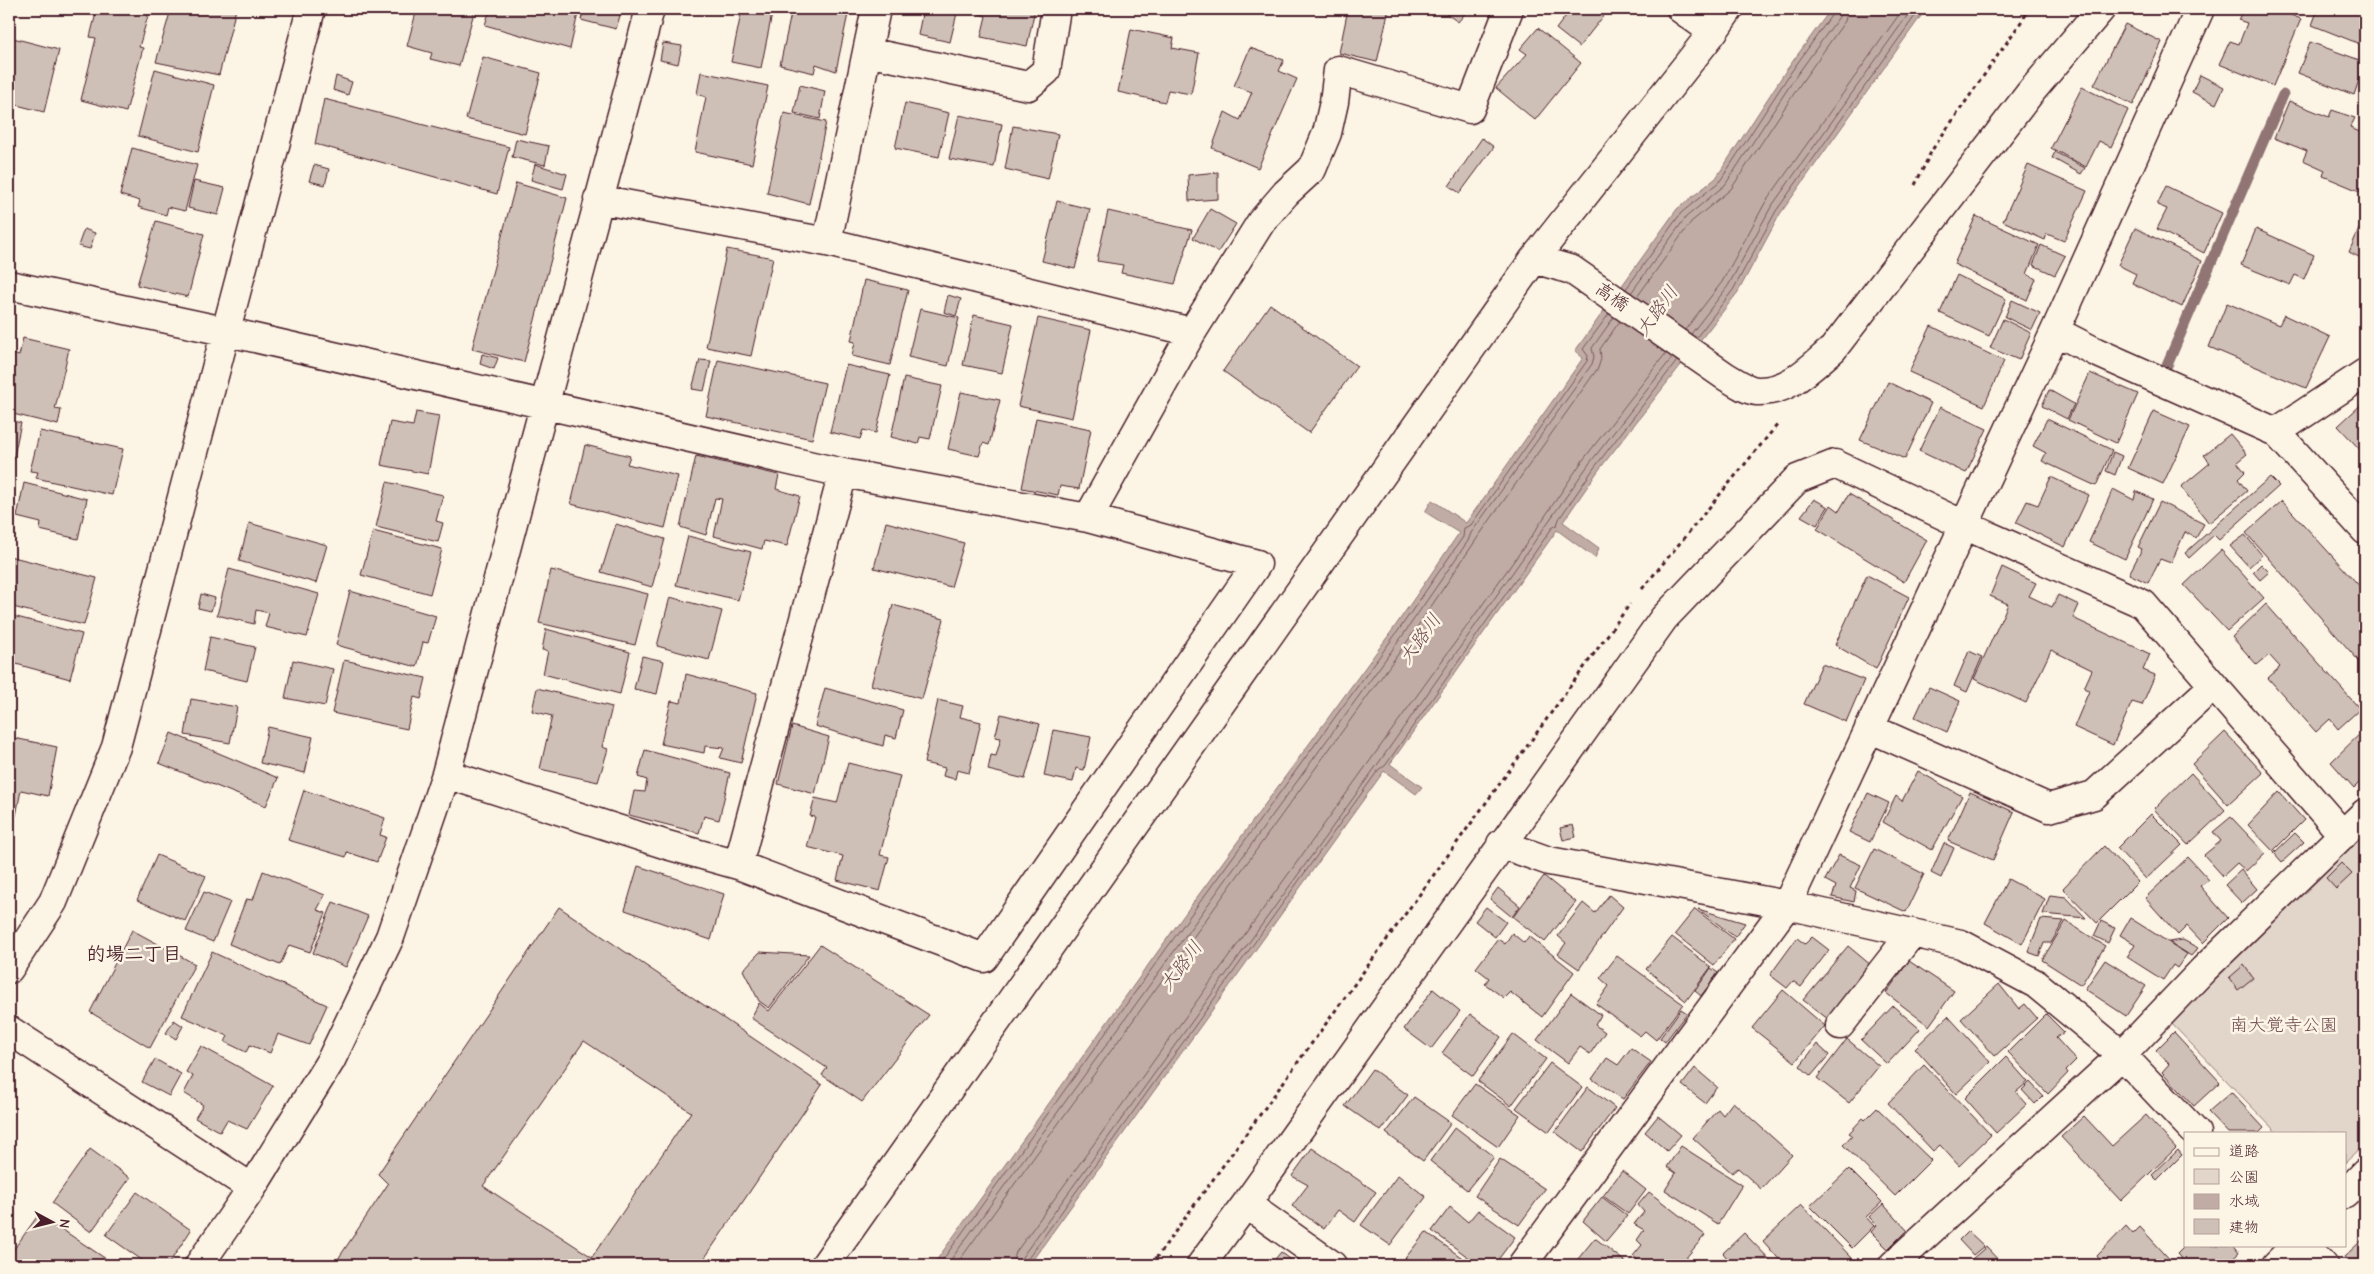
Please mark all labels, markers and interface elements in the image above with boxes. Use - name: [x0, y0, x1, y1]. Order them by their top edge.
- street label: 高橋: [1591, 278, 1633, 316]
- water label: 大路川: [1631, 281, 1683, 341]
- water label: 大路川: [1394, 609, 1446, 669]
- water label: 大路川: [1155, 937, 1207, 995]
- district label: 的場二丁目: [86, 943, 182, 965]
- park label: 南大覚寺公園: [2230, 1015, 2338, 1036]
- legend: [2184, 1132, 2346, 1246]
- text: 道路: [2229, 1142, 2259, 1160]
- text: 公園: [2229, 1168, 2259, 1186]
- text: 水域: [2229, 1192, 2259, 1210]
- north arrow: [28, 1196, 78, 1246]
- text: N: [55, 1218, 73, 1229]
- text: 建物: [2229, 1218, 2259, 1236]

